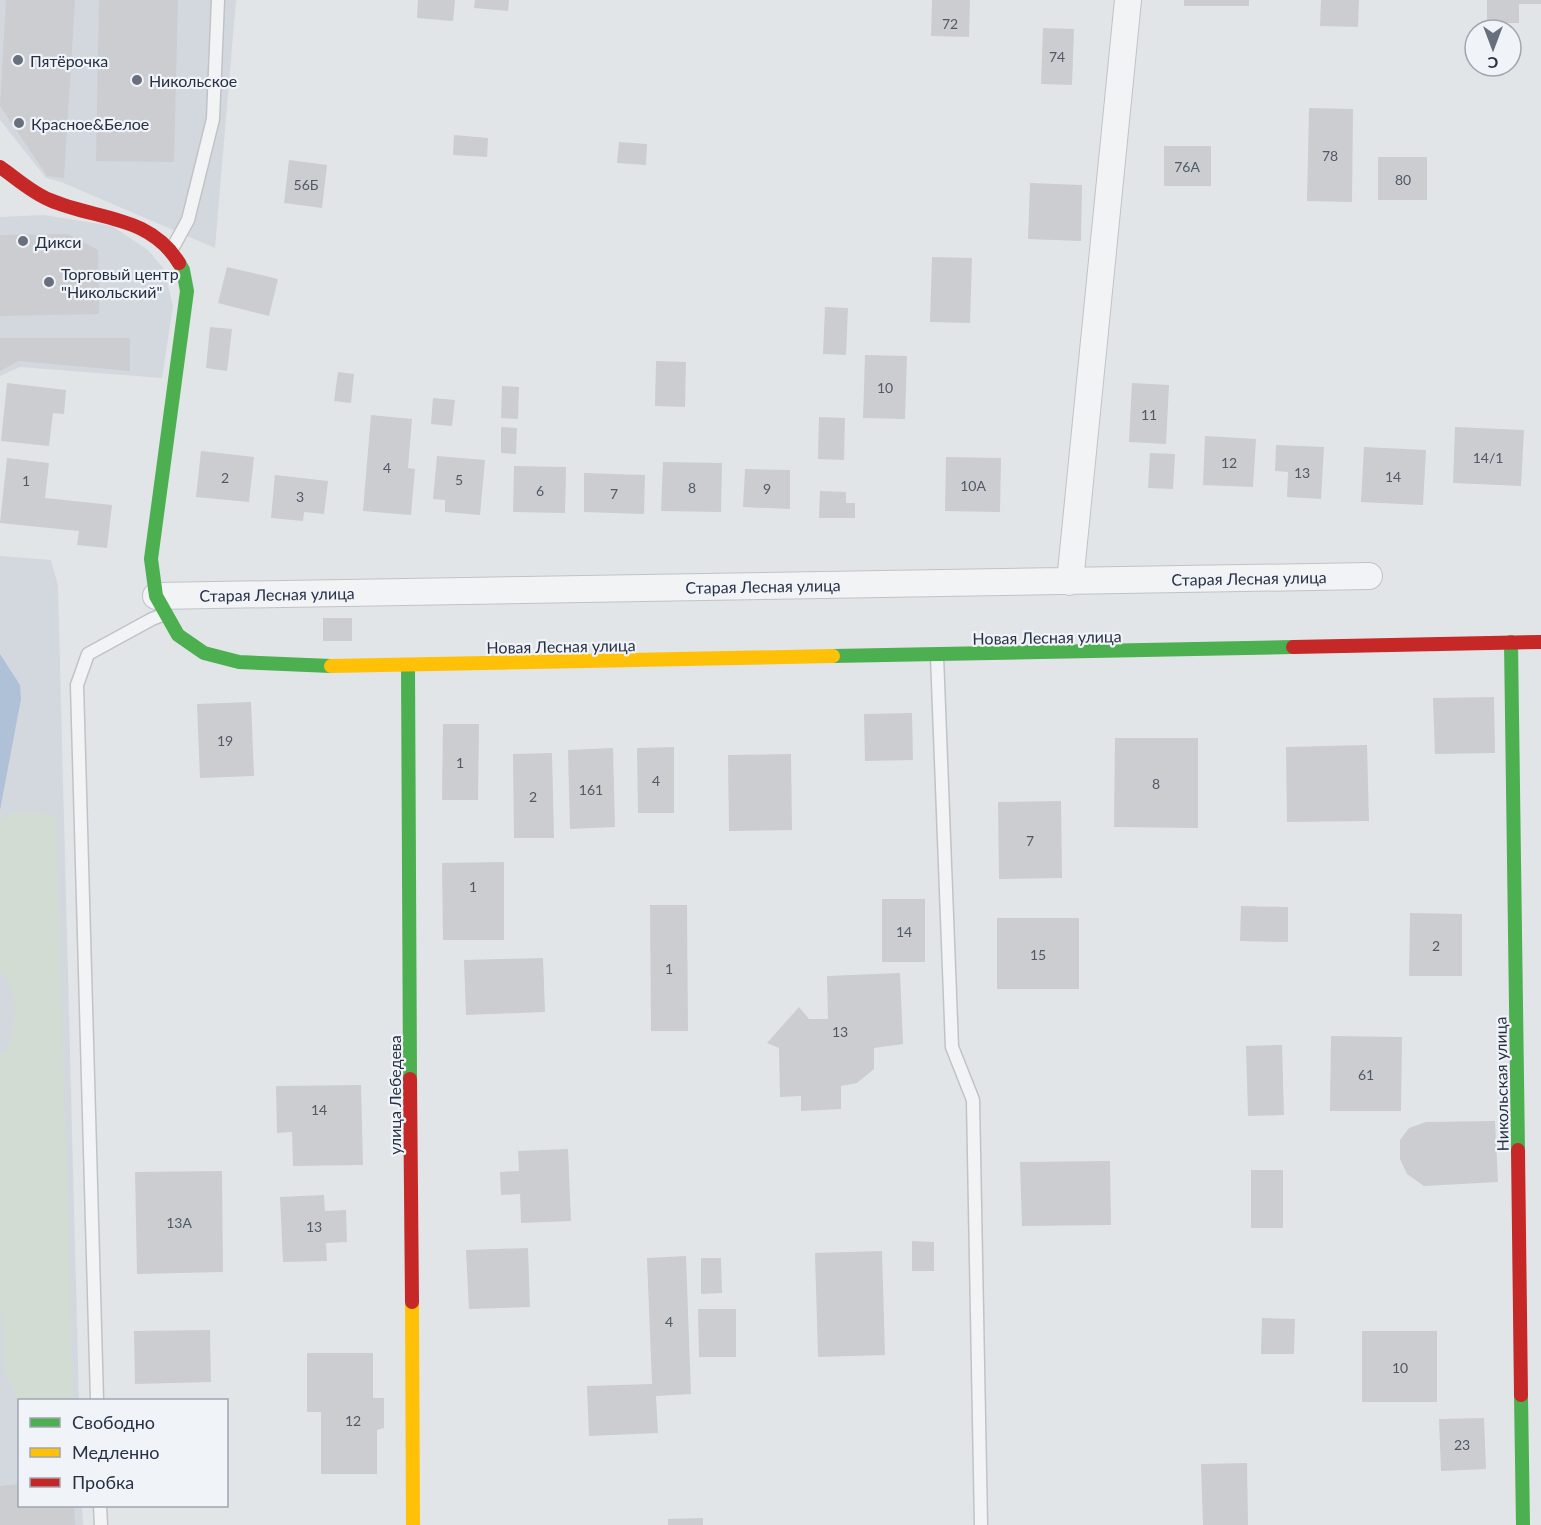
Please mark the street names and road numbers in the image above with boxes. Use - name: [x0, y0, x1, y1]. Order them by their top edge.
- street label: Старая Лесная улица: [1171, 567, 1327, 589]
- street label: Старая Лесная улица: [685, 575, 841, 597]
- street label: Старая Лесная улица: [199, 583, 355, 605]
- street label: Новая Лесная улица: [972, 626, 1122, 648]
- street label: Новая Лесная улица: [486, 635, 636, 657]
- street label: Никольская улица: [1490, 1017, 1512, 1151]
- street label: улица Лебедева: [385, 1035, 404, 1155]

